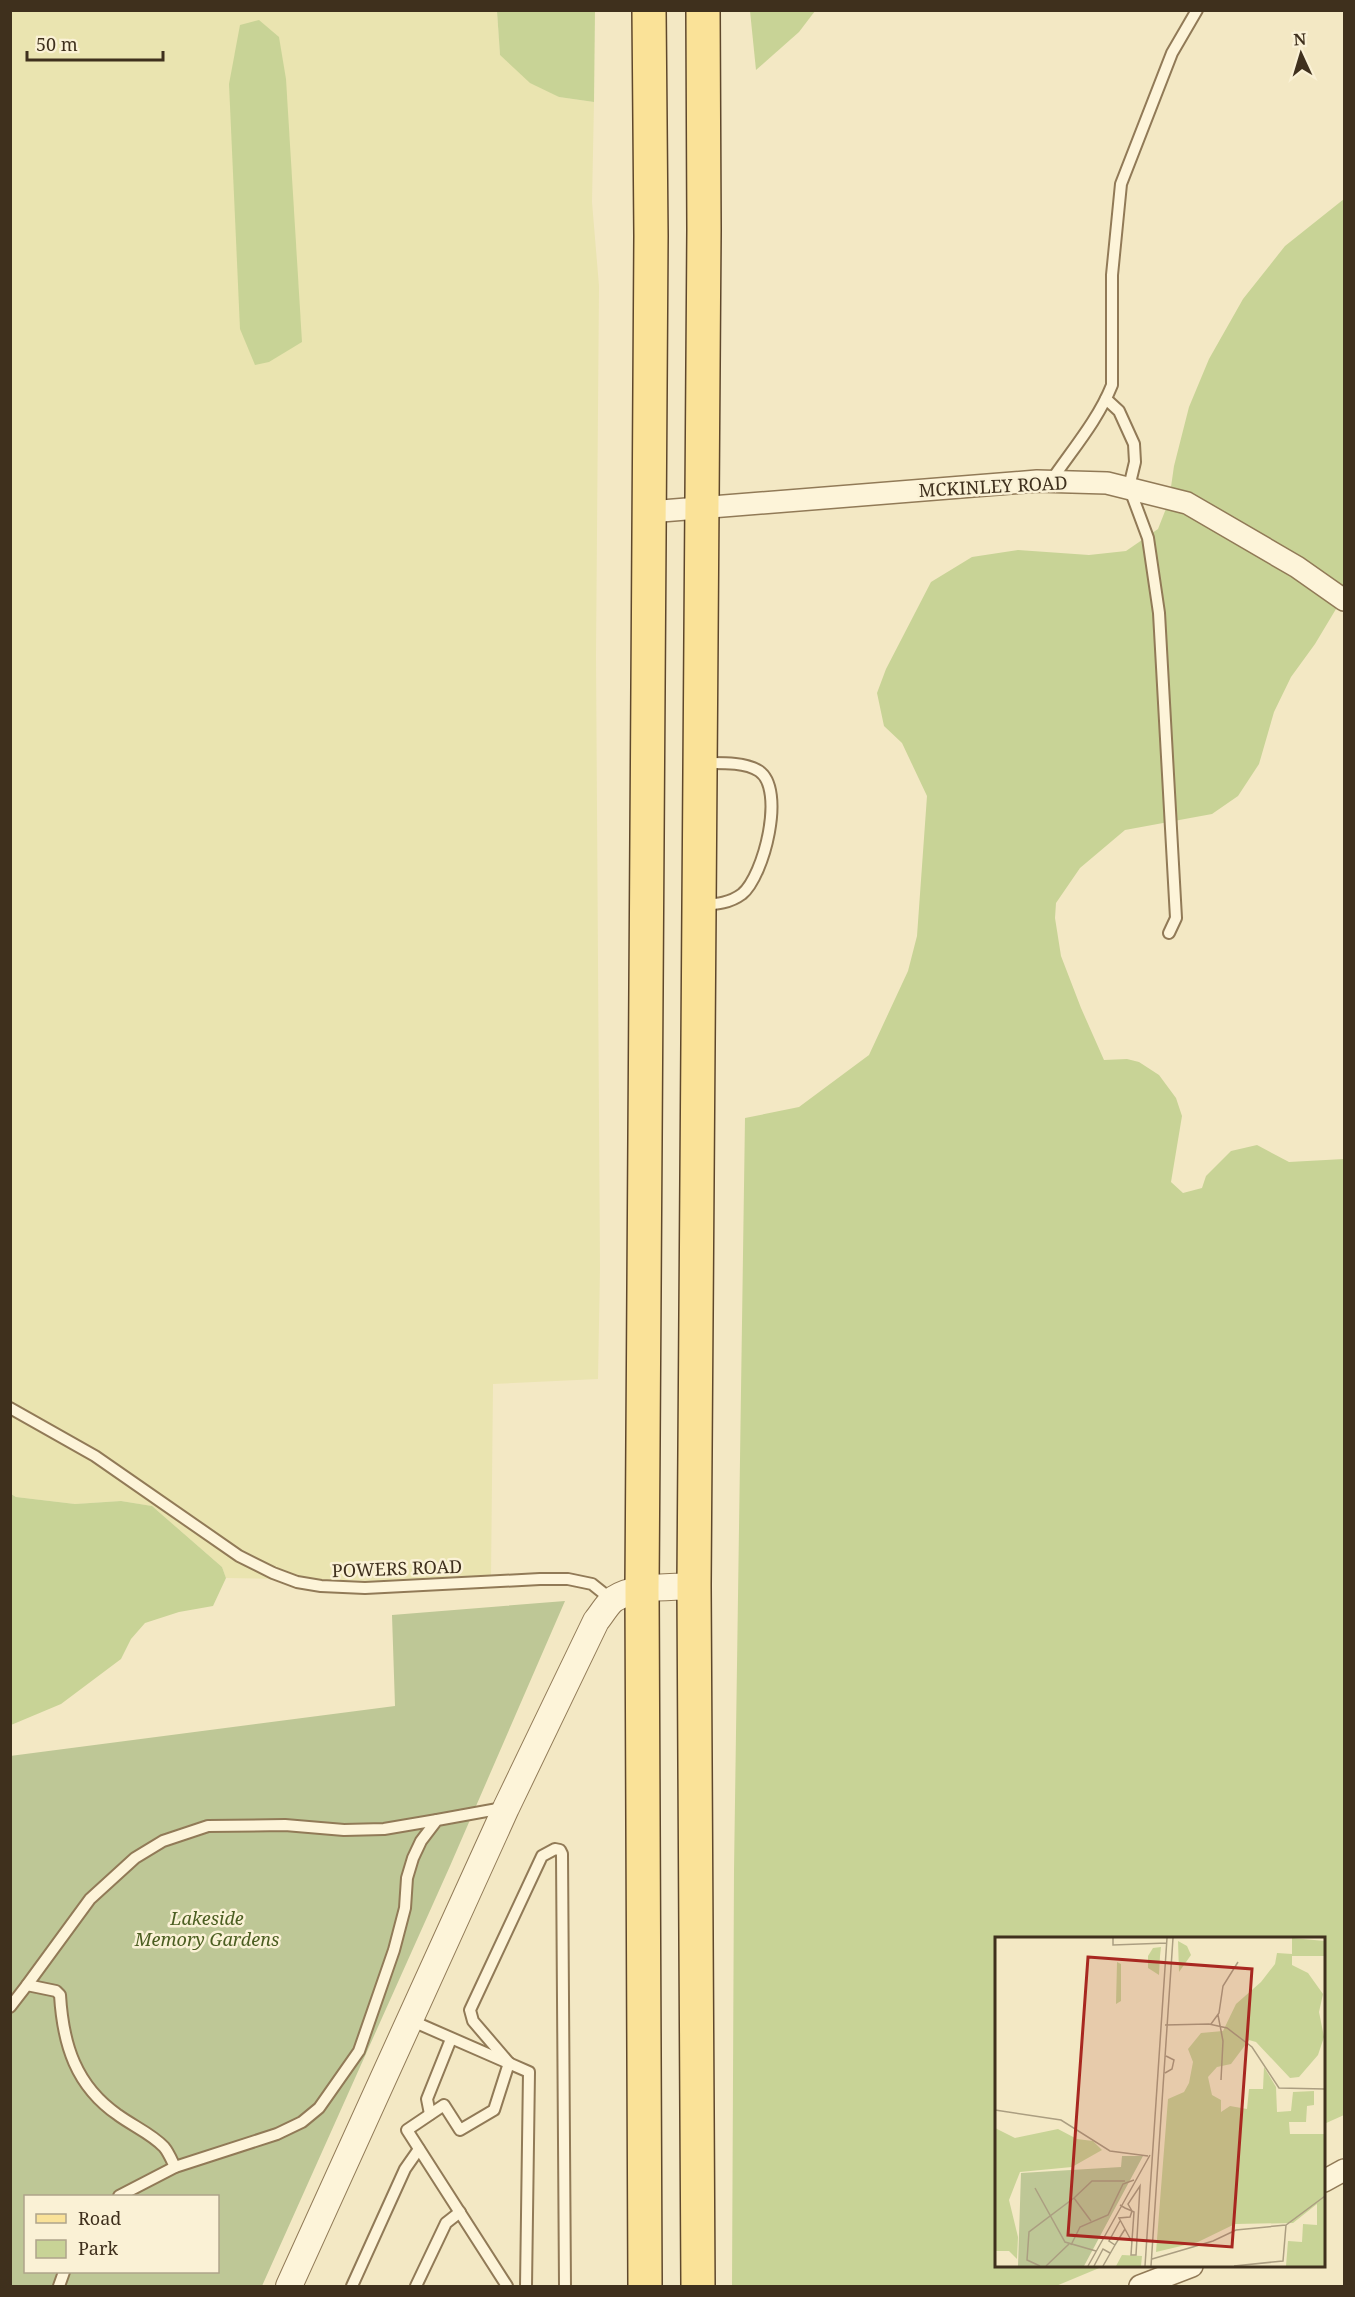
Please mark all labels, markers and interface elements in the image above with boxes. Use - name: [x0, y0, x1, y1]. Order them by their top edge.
- scale bar: [27, 24, 164, 62]
- north arrow: [1271, 24, 1331, 84]
- text: N: [1293, 28, 1307, 50]
- text: 50 m: [36, 32, 78, 56]
- street label: MCKINLEY ROAD: [918, 470, 1068, 502]
- street label: POWERS ROAD: [331, 1554, 463, 1582]
- park label: Lakeside Memory Gardens: [134, 1906, 279, 1951]
- inset map: [995, 1937, 1325, 2267]
- legend: [24, 2195, 219, 2273]
- text: Road: [78, 2206, 121, 2230]
- text: Park: [78, 2236, 118, 2260]

